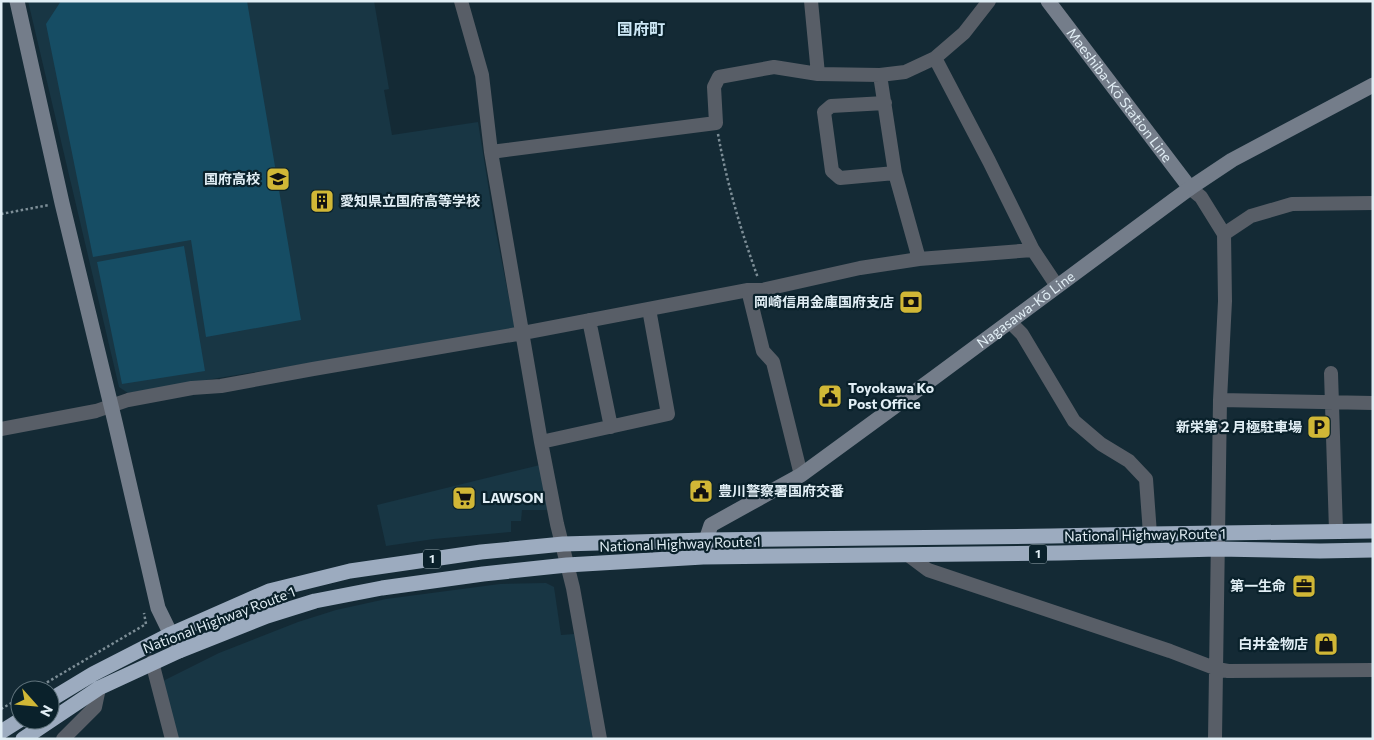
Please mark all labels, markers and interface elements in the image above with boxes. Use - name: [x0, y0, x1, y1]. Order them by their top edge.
- district label: 国府町: [617, 19, 665, 38]
- street label: Maeshiba-Kō Station Line: [1063, 24, 1176, 165]
- school or university icon: 国府高校: [265, 166, 291, 192]
- place label: 国府高校: [204, 170, 260, 187]
- building icon: 愛知県立国府高等学校: [309, 188, 335, 214]
- place label: 愛知県立国府高等学校: [340, 192, 480, 209]
- street label: Nagasawa-Kō Line: [973, 267, 1078, 351]
- bank icon: 岡崎信用金庫国府支店: [898, 289, 924, 315]
- place label: 岡崎信用金庫国府支店: [754, 293, 894, 310]
- place label: Toyokawa Ko Post Office: [848, 379, 934, 412]
- public building icon: Toyokawa Ko Post Office: [817, 383, 843, 409]
- parking icon: 新栄第２月極駐車場: [1306, 414, 1332, 440]
- place label: 新栄第２月極駐車場: [1176, 418, 1302, 435]
- public building icon: 豊川警察署国府交番: [688, 478, 714, 504]
- place label: 豊川警察署国府交番: [718, 482, 844, 499]
- supermarket icon: LAWSON: [451, 485, 477, 511]
- place label: LAWSON: [482, 489, 544, 506]
- street label: National Highway Route 1: [1064, 525, 1226, 544]
- street label: National Highway Route 1: [599, 532, 761, 555]
- road number: 1: [1029, 544, 1047, 564]
- road number: 1: [423, 550, 441, 568]
- office icon: 第一生命: [1291, 573, 1317, 599]
- place label: 第一生命: [1230, 577, 1286, 594]
- street label: National Highway Route 1: [140, 583, 297, 656]
- shop icon: 白井金物店: [1313, 631, 1339, 657]
- place label: 白井金物店: [1238, 635, 1308, 652]
- north arrow: [10, 680, 60, 730]
- text: N: [37, 703, 57, 720]

